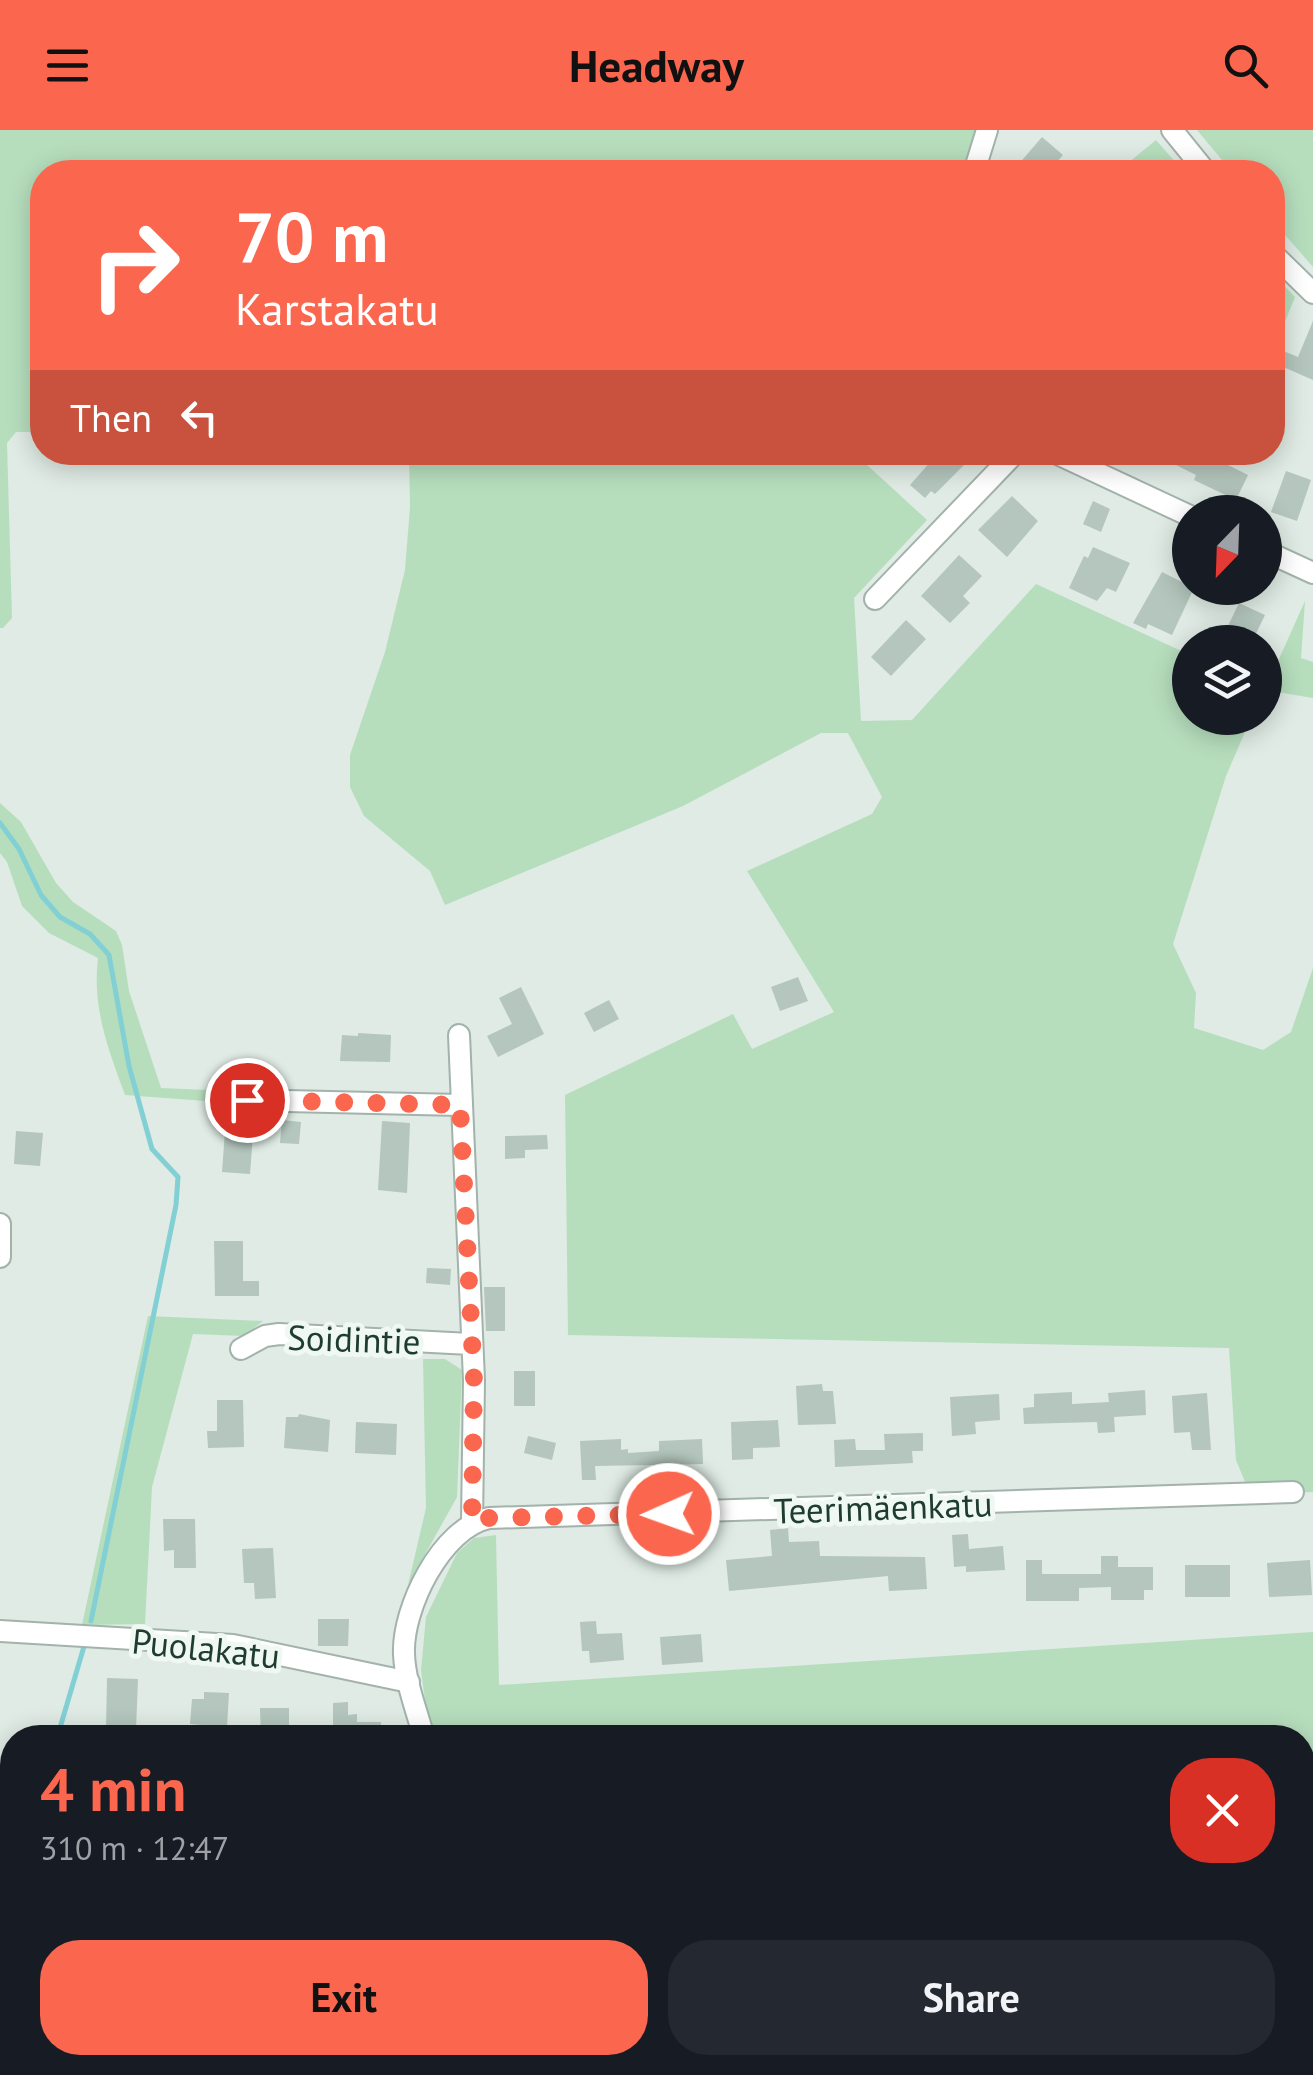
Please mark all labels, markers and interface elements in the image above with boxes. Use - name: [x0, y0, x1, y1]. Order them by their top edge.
- text: Headway: [569, 36, 744, 94]
- icon: menu: [40, 38, 95, 93]
- icon: search: [1218, 38, 1273, 93]
- text: 70 m: [235, 191, 388, 281]
- icon: right: [70, 200, 200, 330]
- text: Karstakatu: [235, 279, 439, 337]
- icon: left: [172, 390, 227, 445]
- text: Then: [70, 393, 152, 442]
- north arrow: [1172, 495, 1282, 605]
- map controls: [1172, 495, 1282, 735]
- button: layers: [1172, 625, 1282, 735]
- pin: [205, 1058, 290, 1143]
- icon: arrive: [220, 1073, 275, 1128]
- street label: Soidintie: [287, 1314, 421, 1364]
- position arrow: [617, 1462, 721, 1566]
- street label: Teerimäenkatu: [773, 1480, 993, 1534]
- street label: Puolakatu: [130, 1617, 282, 1679]
- text: 4 min: [40, 1750, 186, 1828]
- button: close: [1170, 1758, 1275, 1863]
- text: 310 m · 12:47: [40, 1827, 229, 1869]
- button: Exit: [40, 1940, 648, 2055]
- button: Share: [668, 1940, 1275, 2055]

